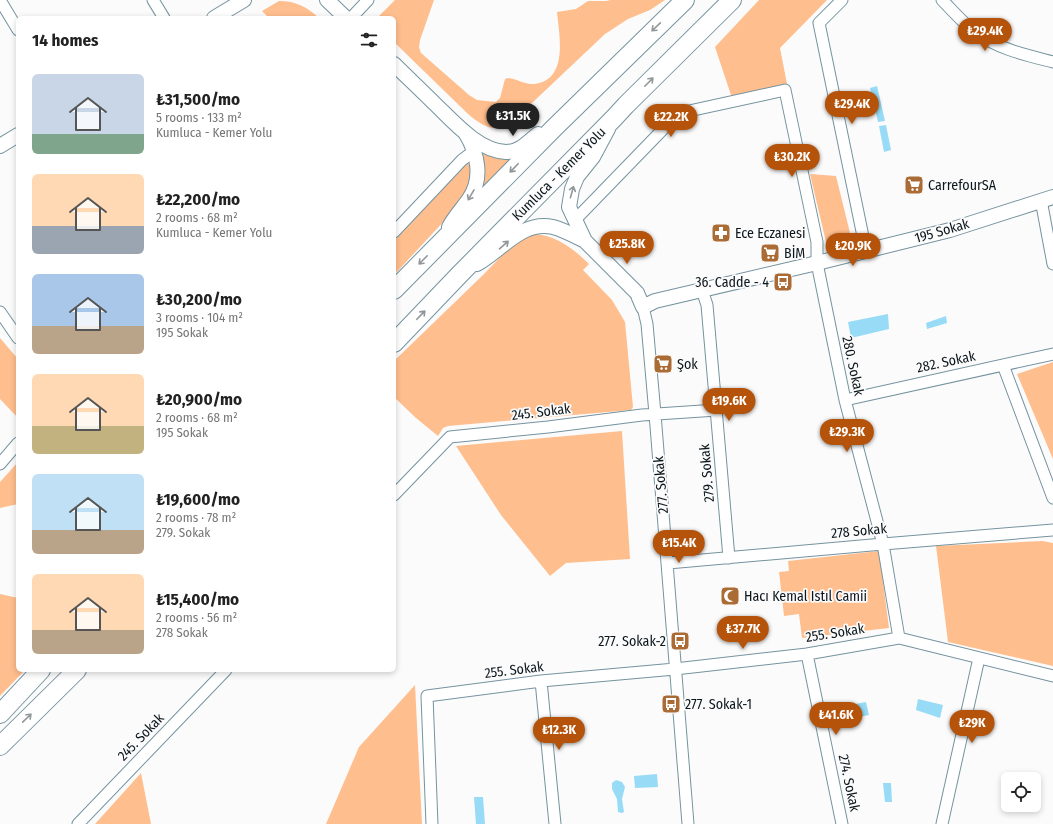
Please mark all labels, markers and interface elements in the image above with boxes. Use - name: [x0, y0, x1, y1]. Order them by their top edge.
- pin: ₺29.4K: [952, 18, 1018, 52]
- one-way arrow: [651, 22, 661, 32]
- text: ₺29.4K: [967, 23, 1003, 38]
- icon: filters: [358, 29, 380, 51]
- text: 14 homes: [32, 30, 99, 51]
- one-way arrow: [644, 77, 654, 87]
- text: ₺31,500/mo: [156, 89, 240, 110]
- icon: home: [64, 90, 112, 138]
- pin: ₺29.4K: [819, 91, 885, 125]
- text: ₺29.4K: [834, 96, 870, 111]
- pin: ₺31.5K: [480, 103, 546, 137]
- pin: ₺22.2K: [638, 104, 704, 138]
- text: ₺31.5K: [495, 108, 531, 123]
- text: ₺22.2K: [653, 109, 689, 124]
- text: 5 rooms · 133 m²: [156, 110, 242, 125]
- street label: Kumluca - Kemer Yolu: [509, 124, 609, 224]
- text: Kumluca - Kemer Yolu: [156, 125, 272, 140]
- pin: ₺30.2K: [759, 144, 825, 178]
- text: ₺30.2K: [774, 149, 810, 164]
- one-way arrow: [510, 163, 519, 173]
- supermarket icon: CarrefourSA: [903, 174, 925, 196]
- place label: CarrefourSA: [928, 177, 997, 194]
- one-way arrow: [569, 185, 576, 198]
- text: ₺22,200/mo: [156, 189, 240, 210]
- one-way arrow: [467, 189, 474, 201]
- icon: home: [64, 190, 112, 238]
- text: 2 rooms · 68 m²: [156, 210, 238, 225]
- street label: 195 Sokak: [913, 215, 972, 247]
- pharmacy icon: Ece Eczanesi: [710, 222, 732, 244]
- text: Kumluca - Kemer Yolu: [156, 225, 272, 240]
- place label: Ece Eczanesi: [735, 225, 806, 242]
- pin: ₺25.8K: [594, 231, 660, 265]
- pin: ₺20.9K: [820, 233, 886, 267]
- text: ₺25.8K: [609, 236, 645, 251]
- text: ₺20.9K: [835, 238, 871, 253]
- one-way arrow: [499, 240, 509, 249]
- supermarket icon: BİM: [759, 242, 781, 264]
- place label: BİM: [784, 245, 805, 262]
- one-way arrow: [418, 255, 428, 265]
- bus stop icon: 36. Cadde - 4: [772, 271, 794, 293]
- place label: 36. Cadde - 4: [695, 274, 769, 291]
- text: ₺30,200/mo: [156, 289, 242, 310]
- icon: home: [64, 290, 112, 338]
- text: 3 rooms · 104 m²: [156, 310, 243, 325]
- one-way arrow: [416, 310, 426, 320]
- text: 195 Sokak: [156, 325, 208, 340]
- street label: 280. Sokak: [838, 335, 868, 398]
- street label: 282. Sokak: [915, 347, 977, 377]
- supermarket icon: Şok: [652, 353, 674, 375]
- place label: Şok: [677, 356, 698, 373]
- pin: ₺19.6K: [696, 388, 762, 422]
- text: ₺20,900/mo: [156, 389, 242, 410]
- icon: home: [64, 390, 112, 438]
- text: ₺19.6K: [711, 393, 747, 408]
- street label: 245. Sokak: [511, 400, 572, 424]
- text: 2 rooms · 68 m²: [156, 410, 238, 425]
- pin: ₺29.3K: [814, 419, 880, 453]
- text: ₺29.3K: [829, 424, 865, 439]
- text: 195 Sokak: [156, 425, 208, 440]
- street label: 279. Sokak: [696, 443, 718, 503]
- street label: 277. Sokak: [650, 455, 672, 514]
- text: ₺19,600/mo: [156, 489, 240, 510]
- icon: home: [64, 490, 112, 538]
- text: 2 rooms · 78 m²: [156, 510, 236, 525]
- street label: 278 Sokak: [830, 520, 888, 542]
- text: 279. Sokak: [156, 525, 210, 540]
- pin: ₺15.4K: [646, 530, 712, 564]
- text: ₺15.4K: [662, 535, 696, 550]
- mosque icon: Hacı Kemal Istıl Camii: [719, 585, 741, 607]
- place label: Hacı Kemal Istıl Camii: [744, 588, 867, 605]
- text: ₺15,400/mo: [156, 589, 239, 610]
- icon: home: [64, 590, 112, 638]
- text: 2 rooms · 56 m²: [156, 610, 237, 625]
- pin: ₺37.7K: [710, 616, 776, 650]
- street label: 255. Sokak: [804, 620, 866, 646]
- text: ₺37.7K: [726, 621, 760, 636]
- text: 278 Sokak: [156, 625, 208, 640]
- bus stop icon: 277. Sokak-2: [669, 630, 691, 652]
- place label: 277. Sokak-2: [598, 633, 666, 650]
- street label: 255. Sokak: [484, 658, 545, 682]
- bus stop icon: 277. Sokak-1: [660, 693, 682, 715]
- place label: 277. Sokak-1: [685, 696, 752, 713]
- pin: ₺41.6K: [803, 702, 869, 736]
- text: ₺41.6K: [818, 707, 854, 722]
- street label: 245. Sokak: [114, 709, 168, 764]
- pin: ₺29K: [948, 710, 996, 744]
- one-way arrow: [22, 713, 32, 723]
- text: ₺29K: [959, 715, 985, 730]
- pin: ₺12.3K: [526, 717, 592, 751]
- text: ₺12.3K: [542, 722, 576, 737]
- street label: 274. Sokak: [835, 753, 863, 814]
- map controls: [1001, 772, 1041, 812]
- button: locate: [1001, 772, 1041, 812]

